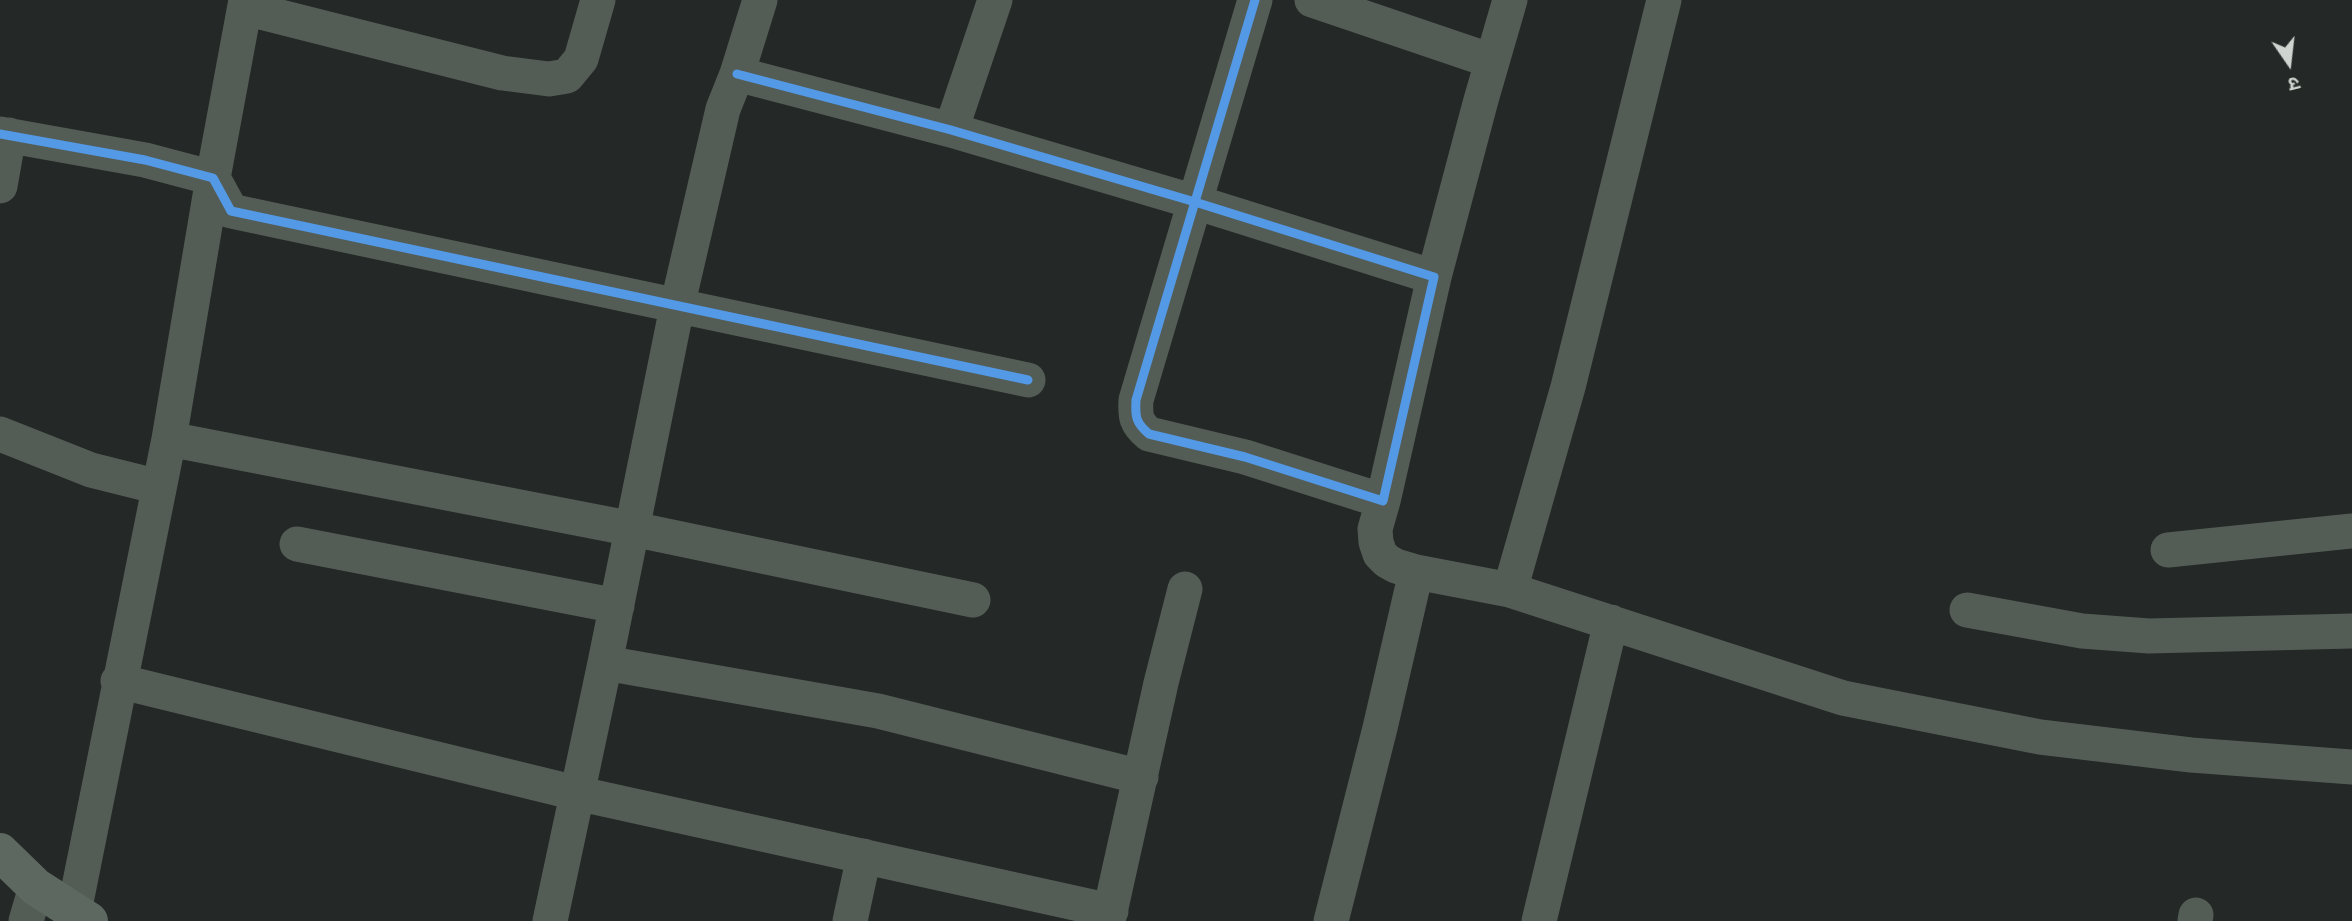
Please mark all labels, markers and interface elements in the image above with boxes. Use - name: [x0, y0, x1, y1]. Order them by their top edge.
- north arrow: [2254, 28, 2324, 98]
- text: उ: [2286, 69, 2303, 98]

